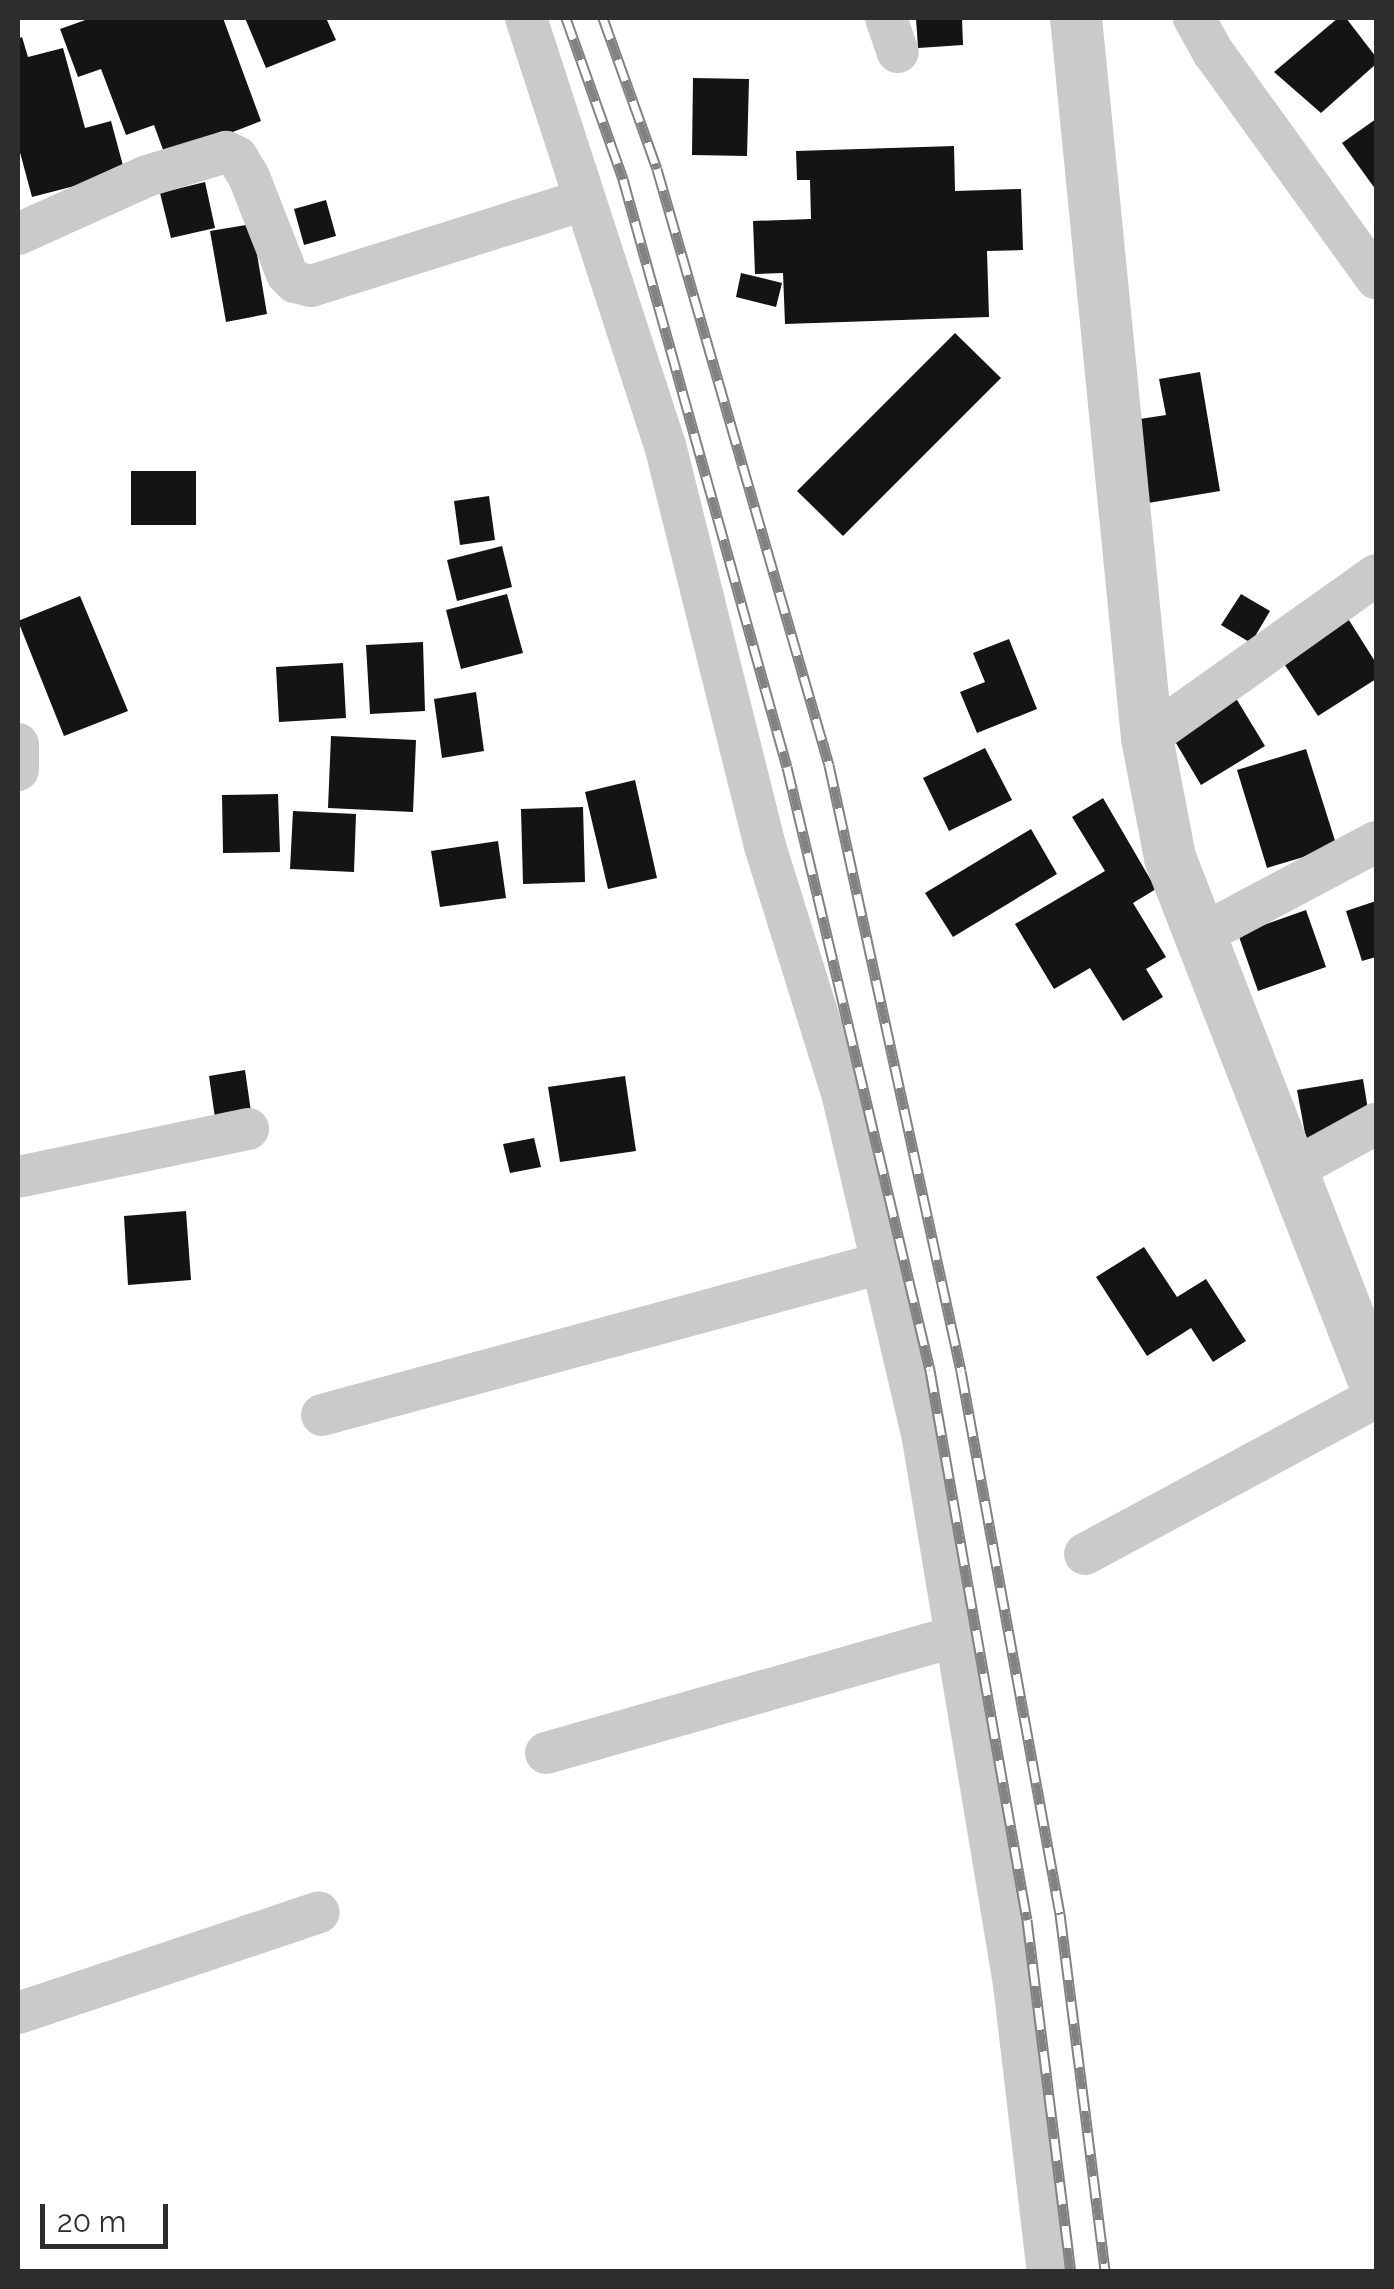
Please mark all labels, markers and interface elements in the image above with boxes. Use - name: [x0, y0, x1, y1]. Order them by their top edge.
- scale bar: [45, 2184, 172, 2246]
- text: 20 m: [57, 2204, 126, 2239]

